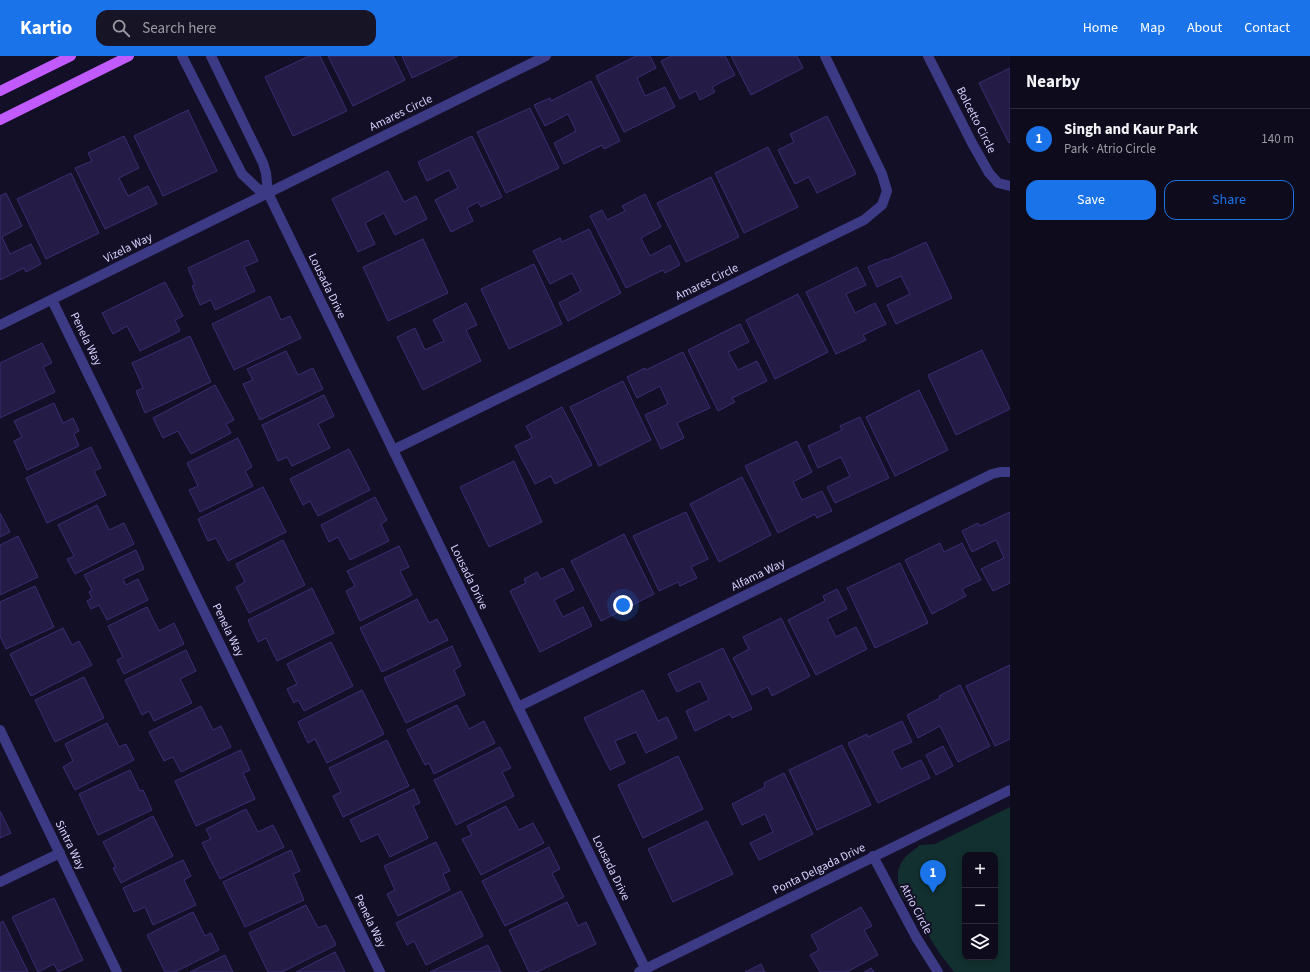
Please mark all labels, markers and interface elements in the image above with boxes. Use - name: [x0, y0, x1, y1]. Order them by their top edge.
- search box: [96, 10, 376, 46]
- text: Kartio: [20, 15, 72, 42]
- icon: search: [110, 17, 132, 39]
- text: Search here: [142, 18, 216, 39]
- text: Home: [1083, 18, 1118, 38]
- text: Map: [1140, 18, 1165, 38]
- text: About: [1187, 18, 1222, 38]
- text: Contact: [1244, 18, 1290, 38]
- text: Nearby: [1026, 70, 1080, 94]
- street label: Bolcetto Circle: [952, 84, 1000, 156]
- street label: Amares Circle: [367, 90, 435, 136]
- text: Singh and Kaur Park: [1064, 119, 1198, 140]
- text: 1: [1036, 130, 1042, 148]
- text: 140 m: [1261, 130, 1294, 148]
- text: Park · Atrio Circle: [1064, 140, 1156, 158]
- button: Save: [1026, 180, 1156, 220]
- button: Share: [1164, 180, 1294, 220]
- street label: Vizela Way: [101, 229, 156, 267]
- street label: Lousada Drive: [304, 250, 350, 322]
- street label: Amares Circle: [673, 259, 741, 305]
- street label: Penela Way: [66, 309, 106, 369]
- street label: Lousada Drive: [446, 541, 492, 613]
- street label: Alfama Way: [728, 554, 788, 595]
- your location: [613, 595, 633, 615]
- street label: Penela Way: [208, 600, 248, 660]
- street label: Sintra Way: [51, 817, 89, 873]
- street label: Lousada Drive: [588, 832, 634, 904]
- street label: Ponta Delgada Drive: [770, 839, 868, 899]
- map controls: [962, 852, 998, 960]
- button: +: [962, 852, 998, 888]
- pin: 1: [920, 860, 946, 893]
- street label: Atrio Circle: [896, 881, 936, 937]
- button: −: [962, 888, 998, 924]
- street label: Penela Way: [350, 891, 390, 951]
- button: layers: [962, 924, 998, 960]

